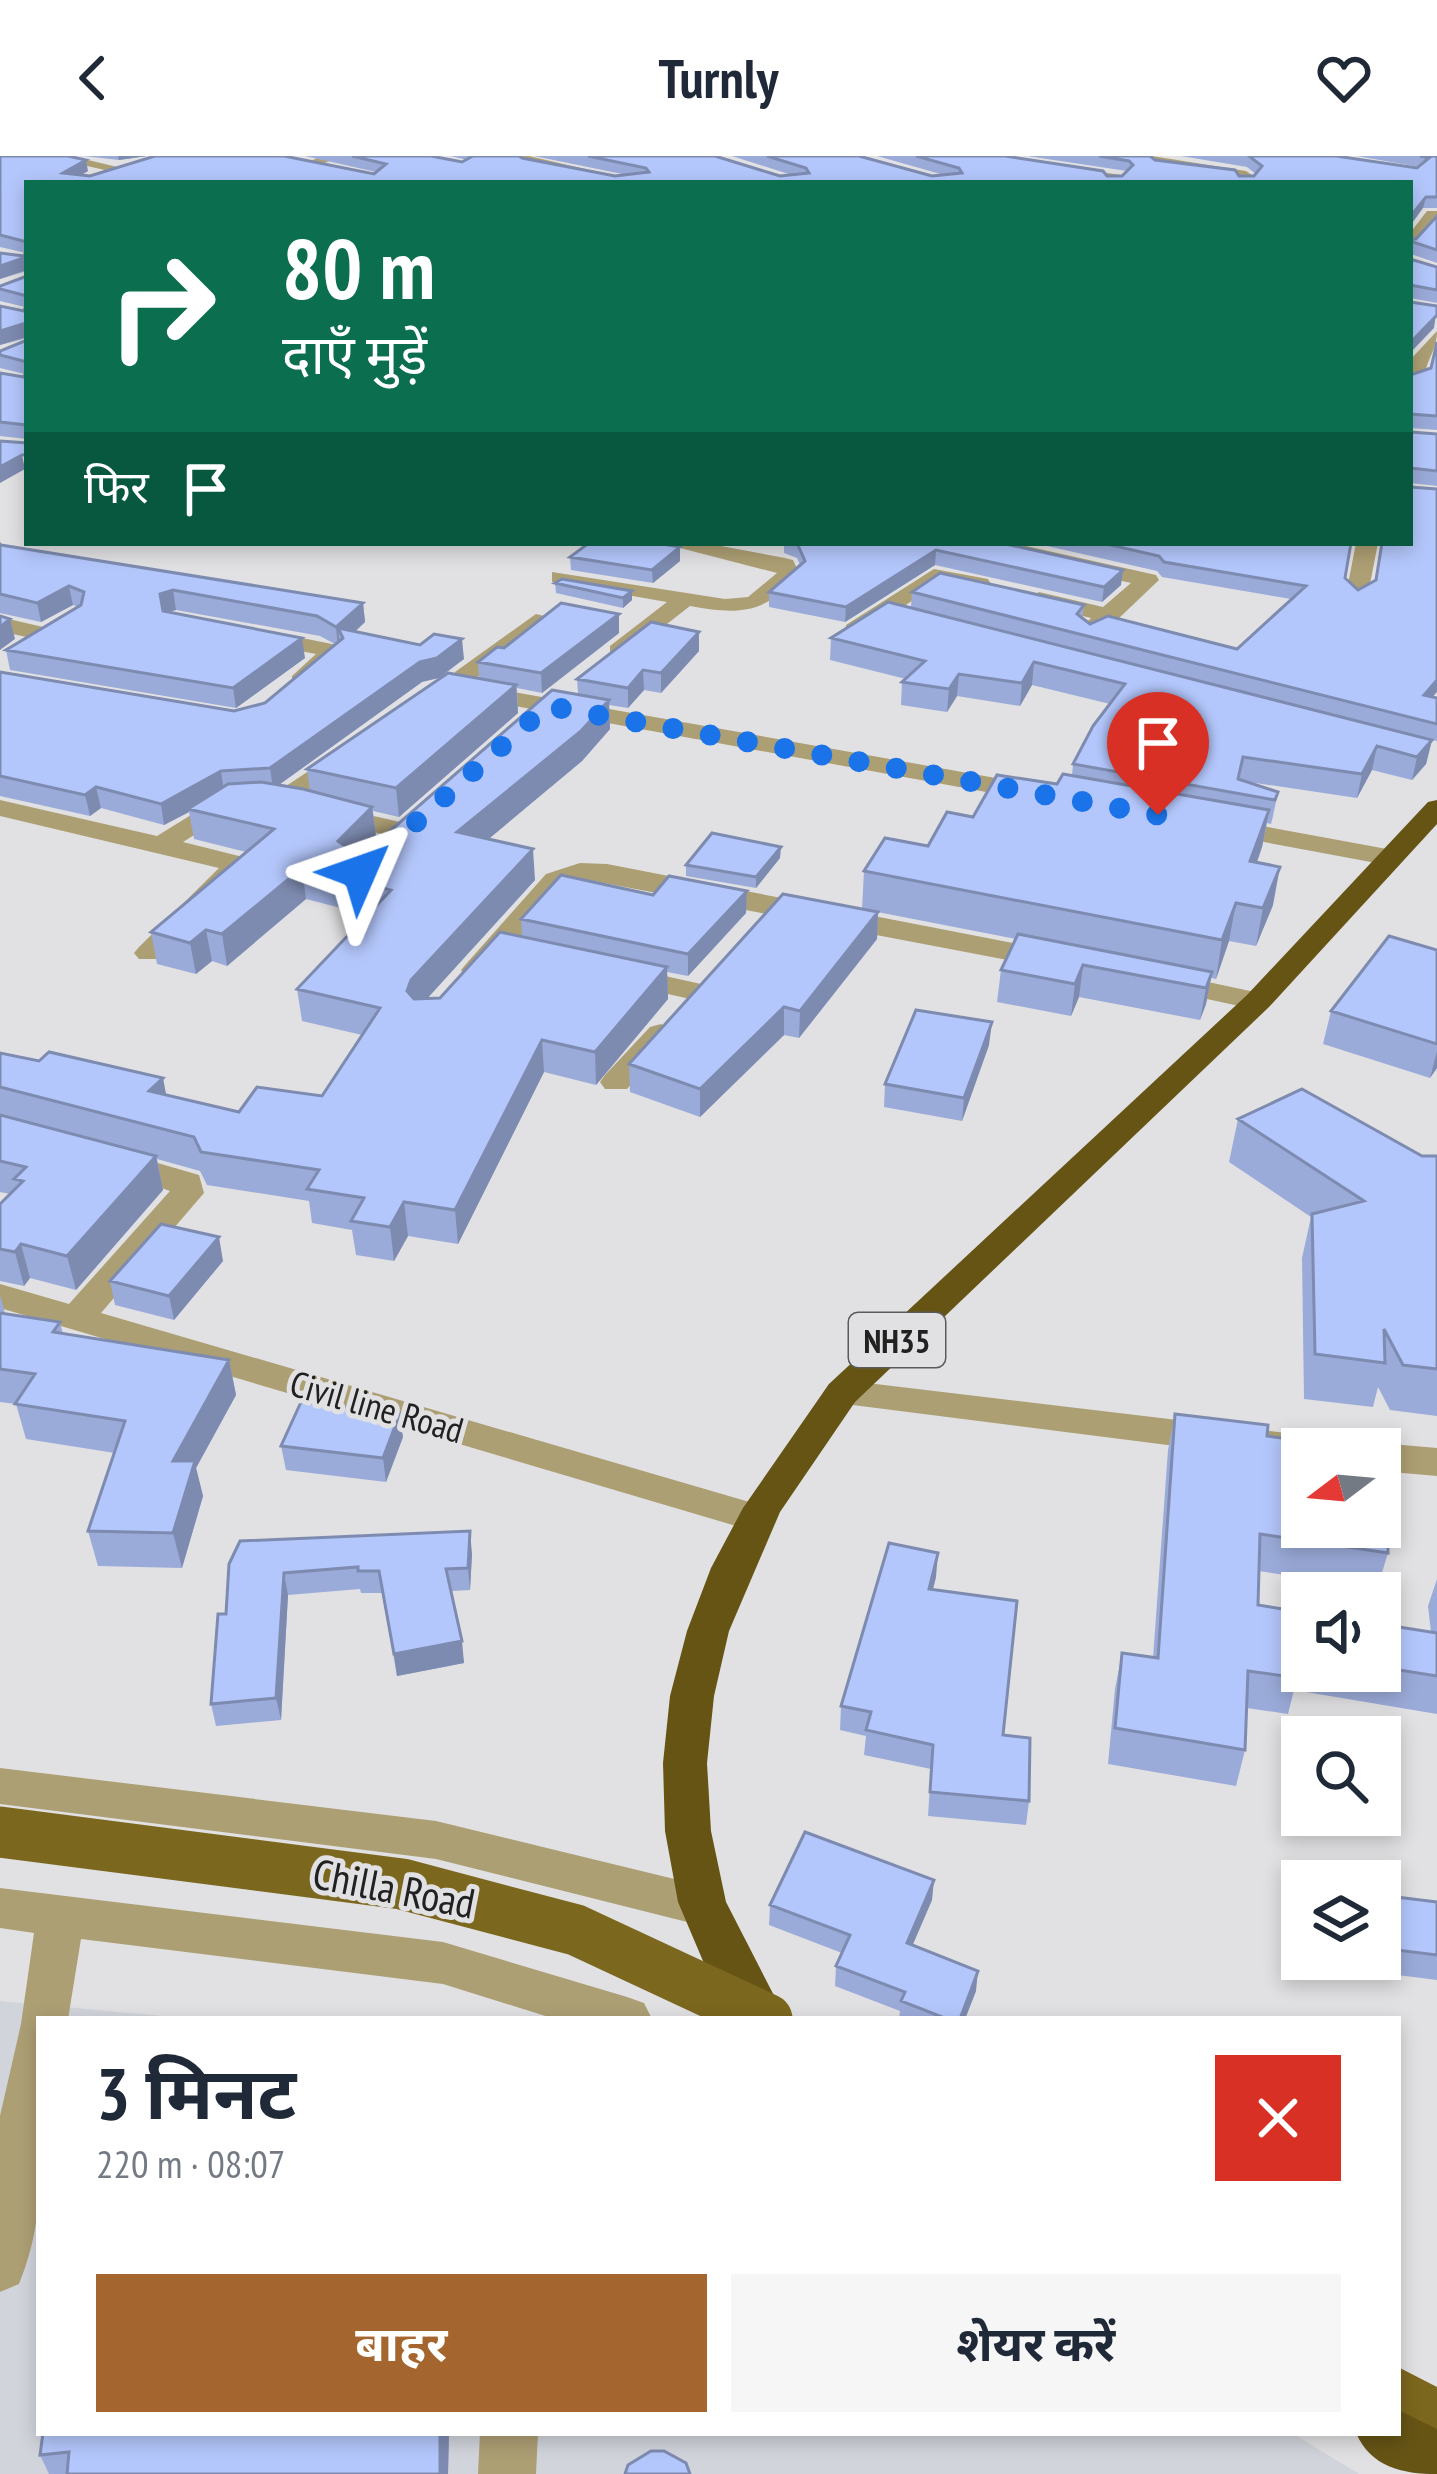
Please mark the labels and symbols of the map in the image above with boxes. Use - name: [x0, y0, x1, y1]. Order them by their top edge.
- pin: [1107, 692, 1209, 815]
- position arrow: [297, 809, 423, 935]
- road number: NH35: [849, 1313, 945, 1367]
- street label: Civil line Road: [285, 1359, 469, 1453]
- north arrow: [1281, 1428, 1401, 1548]
- street label: Chilla Road: [308, 1845, 480, 1931]

